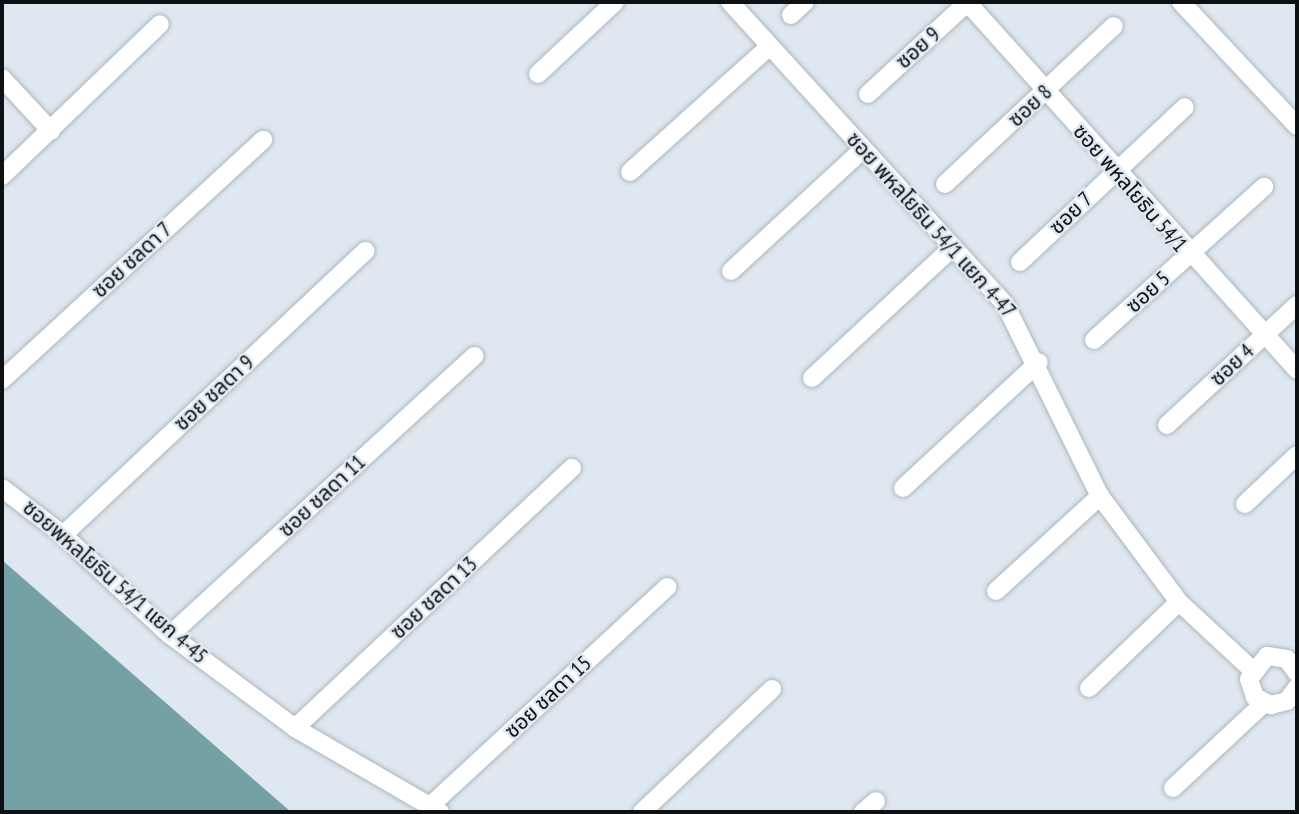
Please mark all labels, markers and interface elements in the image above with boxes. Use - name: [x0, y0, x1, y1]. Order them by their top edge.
- street label: ซอย 9: [891, 22, 945, 74]
- street label: ซอย 8: [1003, 80, 1057, 132]
- street label: ซอย พหลโยธิน 54/1: [1068, 119, 1192, 257]
- street label: ซอย พหลโยธิน 54/1 แยก 4-47: [841, 127, 1021, 323]
- street label: ซอย 7: [1044, 187, 1098, 239]
- street label: ซอย ชลดา 7: [87, 217, 177, 303]
- street label: ซอย 5: [1121, 266, 1175, 318]
- street label: ซอย 4: [1205, 339, 1259, 391]
- street label: ซอย ชลดา 9: [169, 350, 259, 436]
- street label: ซอย ชลดา 11: [274, 450, 370, 542]
- street label: ซอยพหลโยธิน 54/1 แยก 4-45: [18, 495, 212, 669]
- street label: ซอย ชลดา 13: [386, 552, 482, 644]
- street label: ซอย ชลดา 15: [500, 651, 596, 743]

